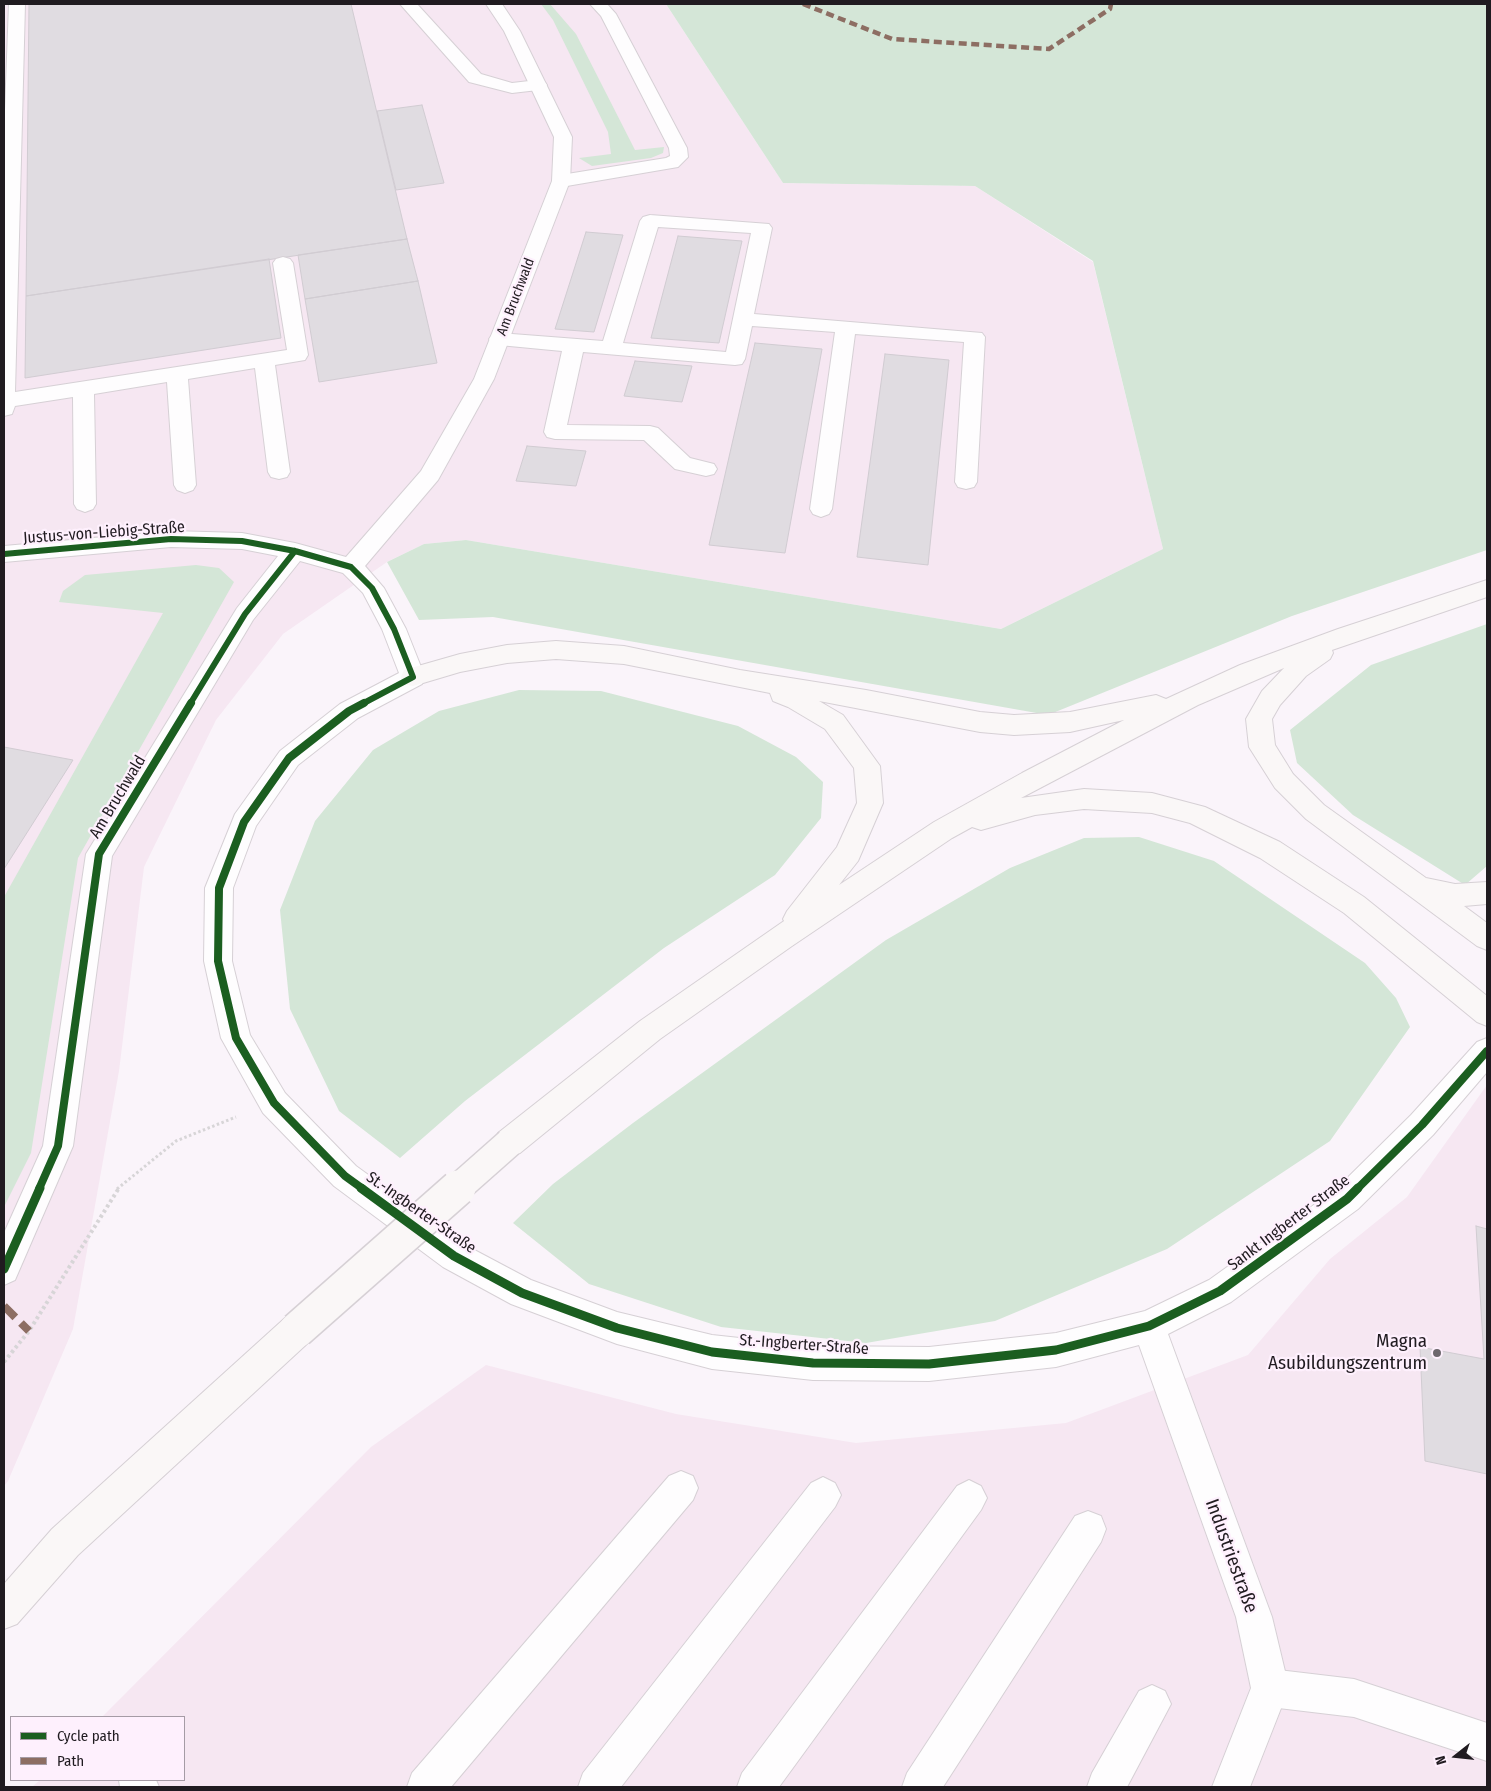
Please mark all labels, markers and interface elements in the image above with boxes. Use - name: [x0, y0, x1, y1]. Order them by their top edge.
- street label: Am Bruchwald: [494, 256, 538, 338]
- street label: Justus-von-Liebig-Straße: [22, 518, 186, 548]
- street label: Am Bruchwald: [86, 752, 150, 842]
- street label: St.-Ingberter-Straße: [362, 1168, 480, 1258]
- street label: Sankt Ingberter Straße: [1224, 1171, 1354, 1275]
- street label: St.-Ingberter-Straße: [739, 1331, 869, 1359]
- place label: Magna Asubildungszentrum: [1268, 1331, 1427, 1375]
- marker: Magna Asubildungszentrum: [1431, 1347, 1443, 1359]
- street label: Industriestraße: [1200, 1496, 1262, 1616]
- legend: [10, 1716, 185, 1781]
- text: Cycle path: [57, 1727, 120, 1745]
- north arrow: [1431, 1731, 1481, 1781]
- text: Path: [57, 1752, 84, 1770]
- text: N: [1432, 1754, 1450, 1767]

